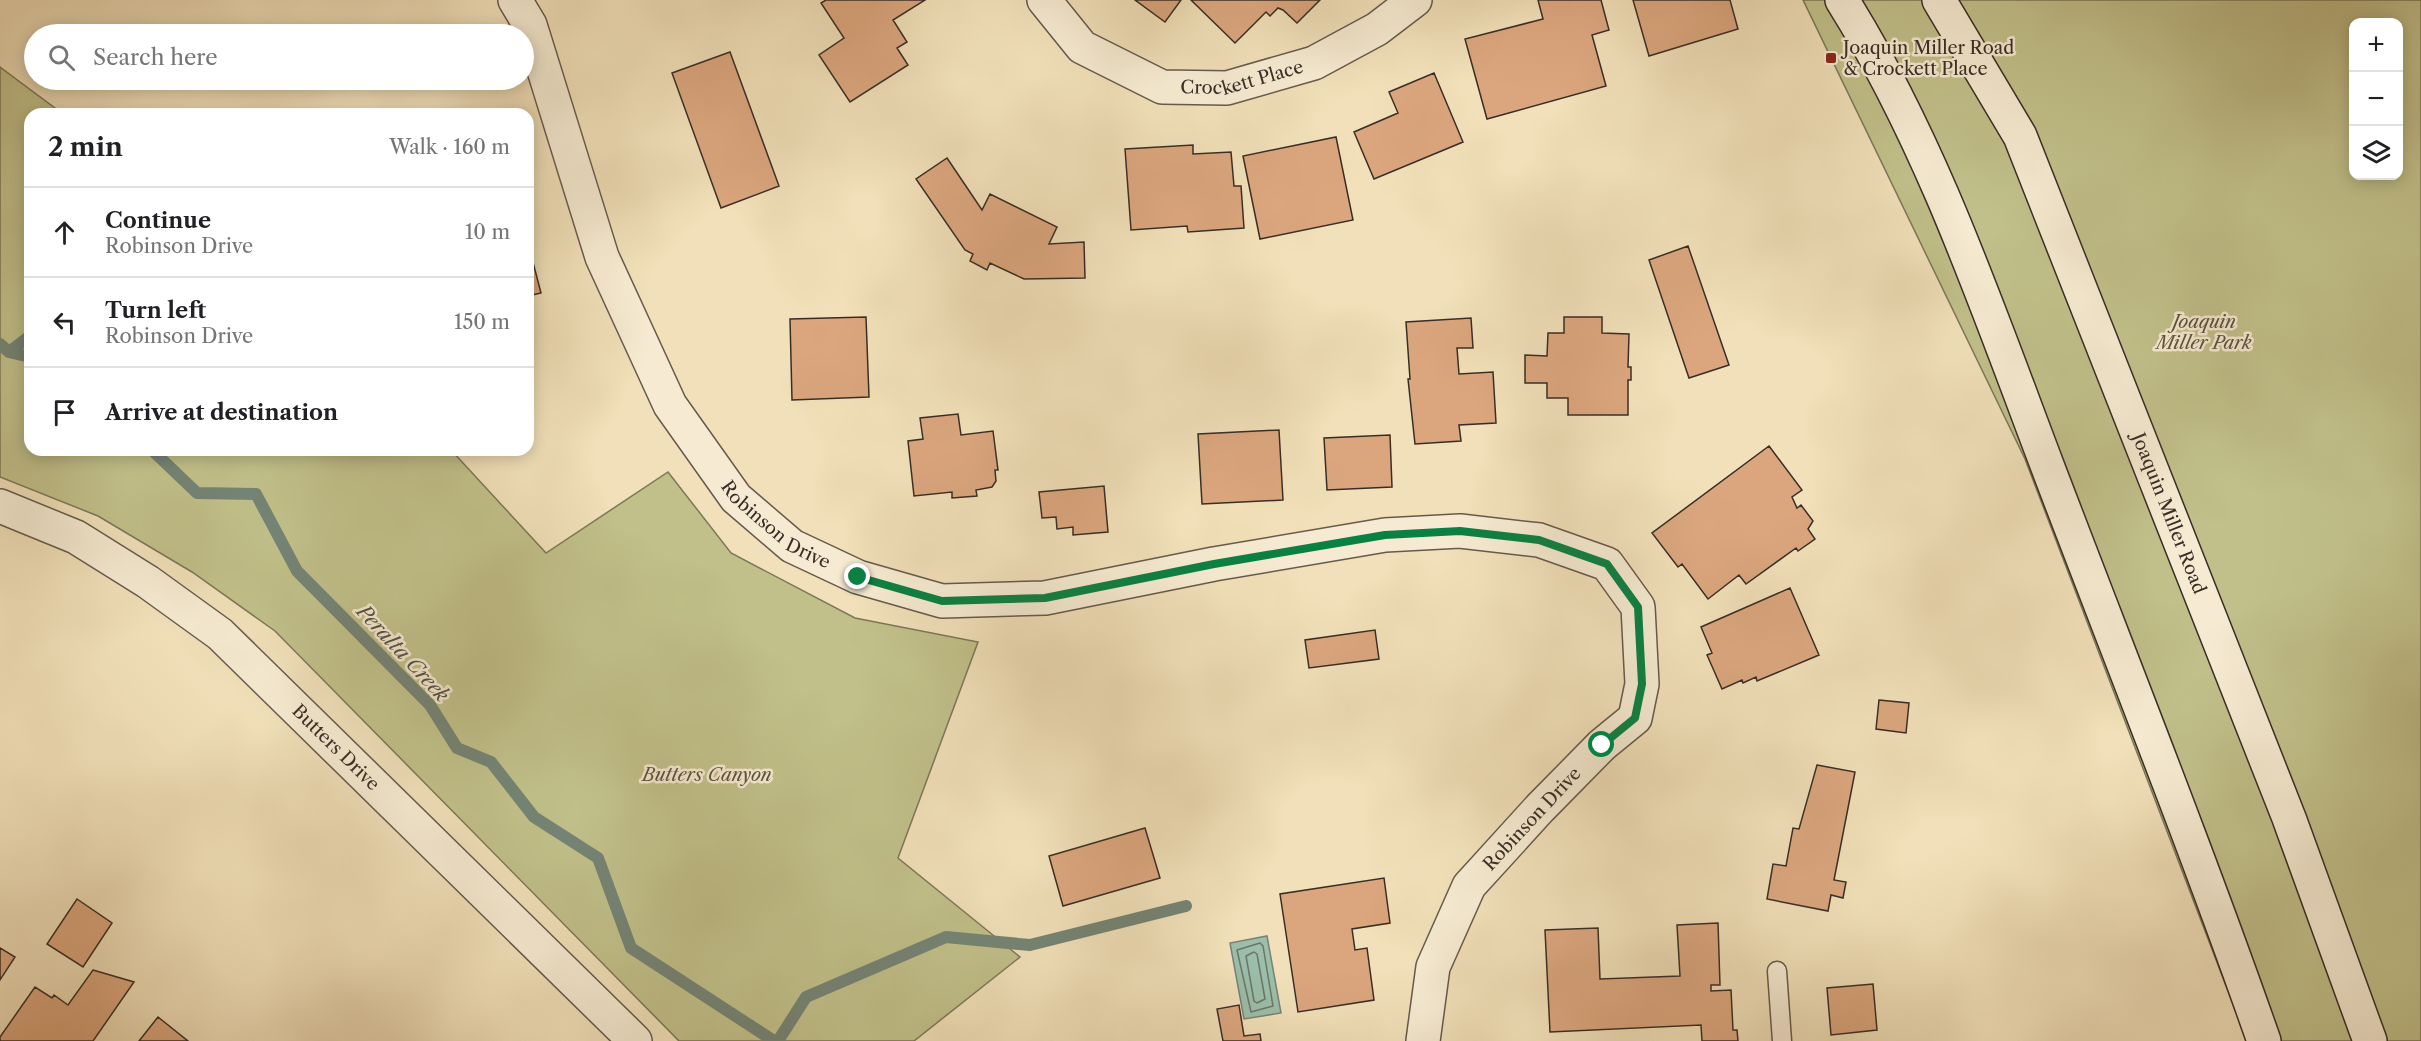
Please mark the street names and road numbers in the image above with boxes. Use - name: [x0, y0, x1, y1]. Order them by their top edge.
- street label: Crockett Place: [1180, 56, 1306, 100]
- street label: Joaquin Miller Road: [2126, 427, 2211, 597]
- street label: Robinson Drive: [716, 476, 834, 573]
- street label: Butters Drive: [288, 700, 384, 795]
- street label: Robinson Drive: [1478, 763, 1586, 875]

